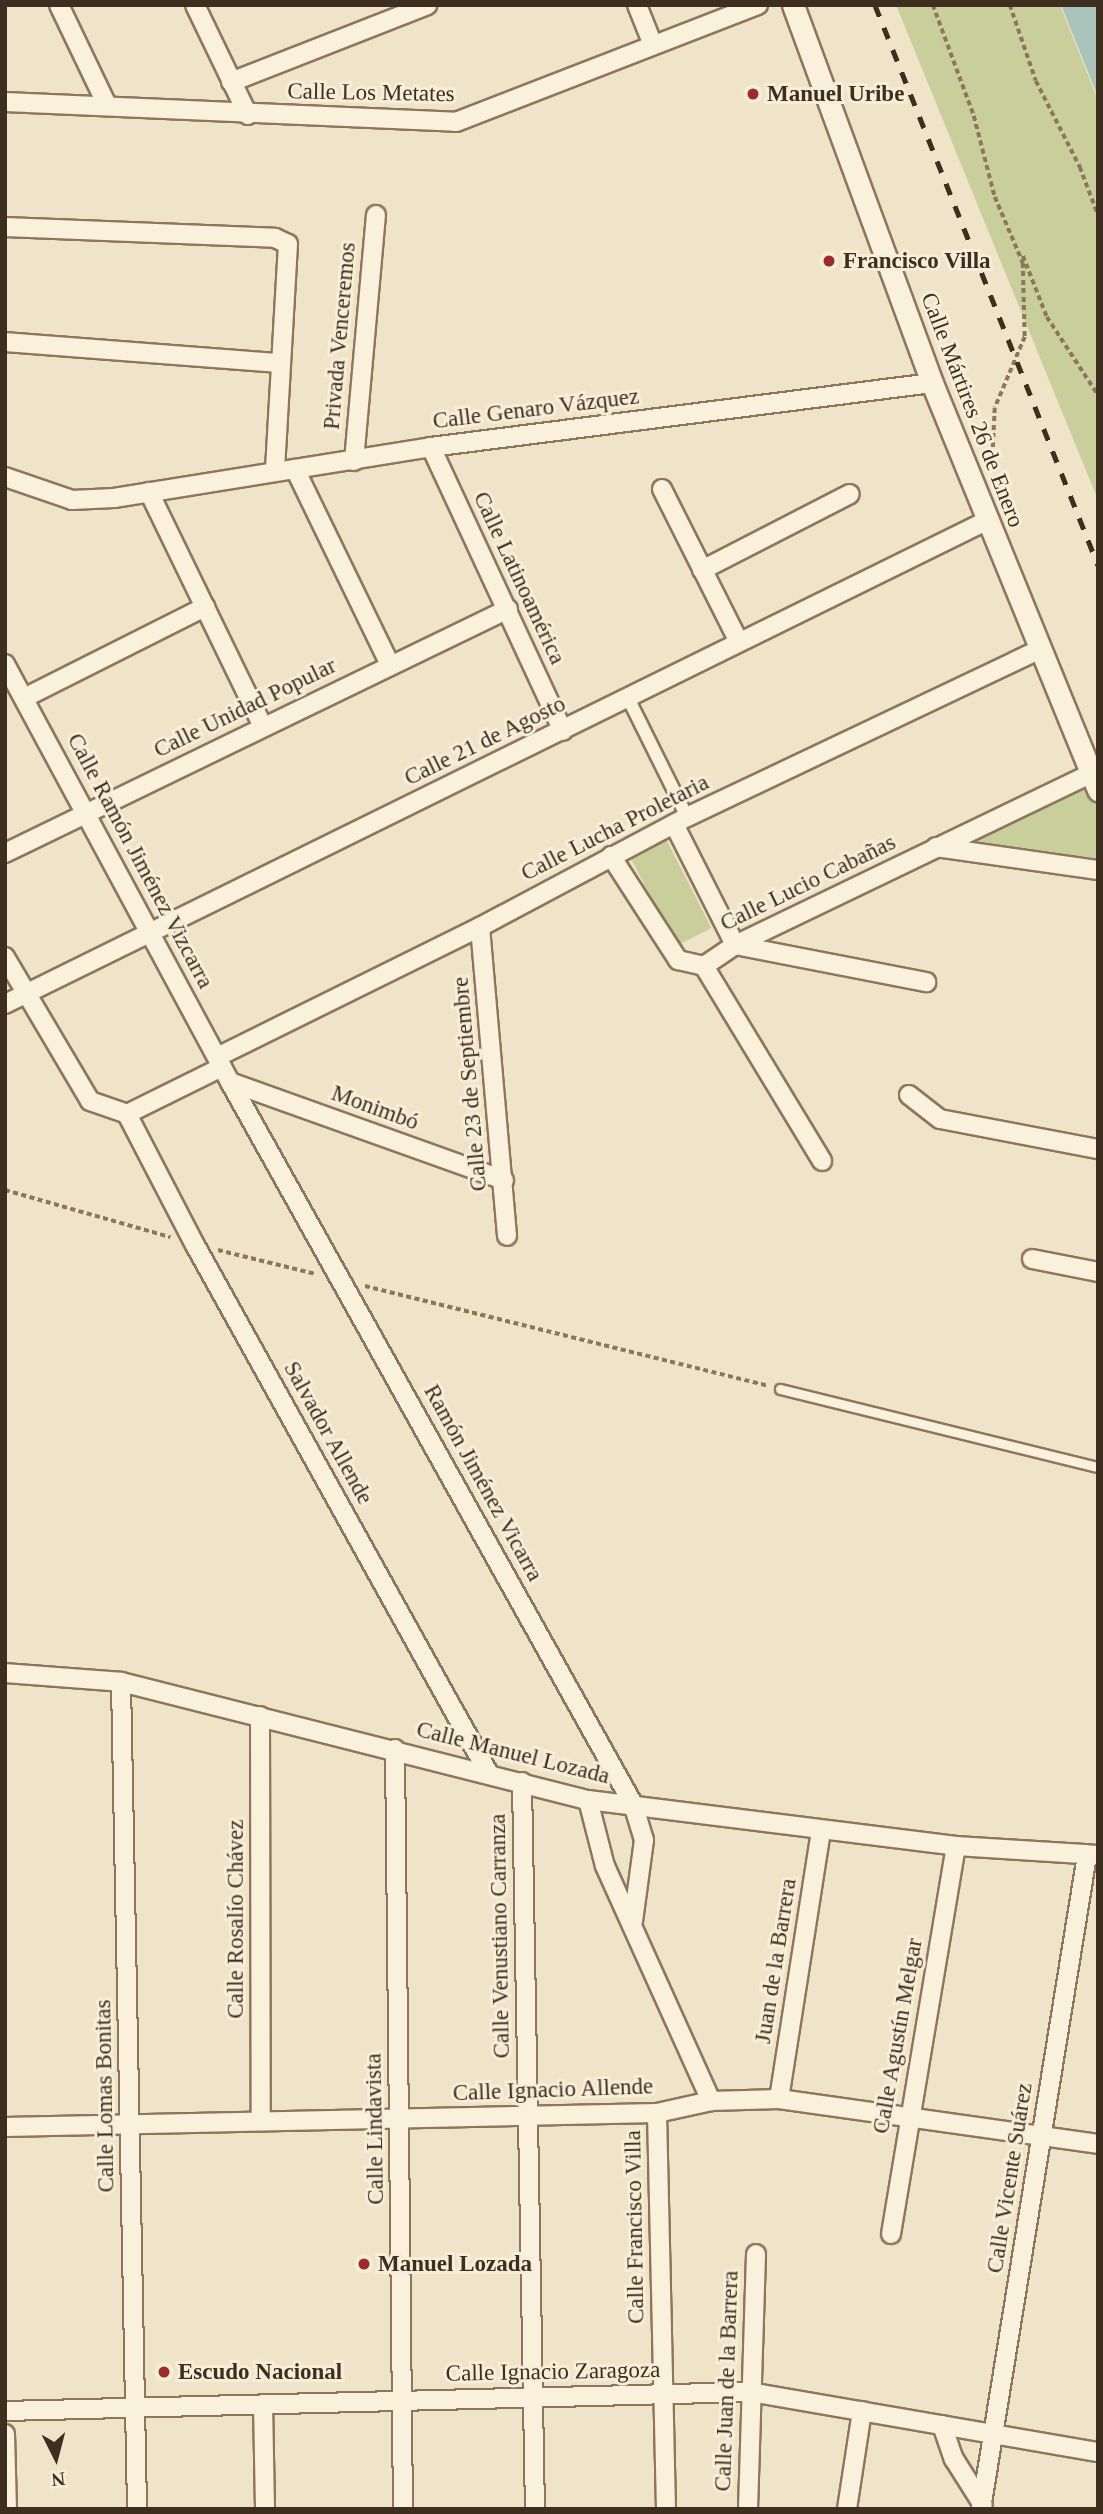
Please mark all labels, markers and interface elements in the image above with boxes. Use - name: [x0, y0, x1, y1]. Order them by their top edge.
- street label: Calle Los Metates: [287, 78, 455, 108]
- place label: Manuel Uribe: [767, 80, 904, 108]
- marker: Manuel Uribe: [745, 86, 761, 102]
- street label: Privada Venceremos: [318, 241, 362, 431]
- place label: Francisco Villa: [843, 247, 991, 275]
- marker: Francisco Villa: [821, 253, 837, 269]
- street label: Calle Mártires 26 de Enero: [914, 289, 1030, 531]
- street label: Calle Genaro Vázquez: [431, 383, 641, 435]
- street label: Calle Latinoamérica: [467, 487, 571, 669]
- street label: Calle Unidad Popular: [149, 652, 341, 764]
- street label: Calle 21 de Agosto: [399, 690, 571, 792]
- street label: Calle Ramón Jiménez Vizcarra: [61, 729, 219, 993]
- street label: Calle Lucha Proletaria: [517, 769, 713, 887]
- street label: Calle Lucio Cabañas: [716, 829, 900, 937]
- street label: Calle 23 de Septiembre: [447, 976, 493, 1192]
- street label: Monimbó: [328, 1080, 422, 1136]
- street label: Salvador Allende: [277, 1356, 379, 1510]
- street label: Ramón Jiménez Vicarra: [417, 1380, 549, 1586]
- street label: Calle Manuel Lozada: [414, 1716, 612, 1790]
- street label: Calle Venustiano Carranza: [484, 1813, 516, 2059]
- street label: Calle Rosalío Chávez: [222, 1819, 250, 2019]
- street label: Juan de la Barrera: [749, 1877, 803, 2045]
- street label: Calle Agustín Melgar: [867, 1935, 929, 2137]
- street label: Calle Lomas Bonitas: [90, 1999, 120, 2193]
- street label: Calle Lindavista: [360, 2053, 390, 2205]
- street label: Calle Ignacio Allende: [452, 2073, 654, 2107]
- street label: Calle Vicente Suárez: [981, 2081, 1039, 2275]
- street label: Calle Francisco Villa: [620, 2130, 650, 2324]
- place label: Manuel Lozada: [378, 2250, 532, 2278]
- marker: Manuel Lozada: [356, 2256, 372, 2272]
- street label: Calle Juan de la Barrera: [709, 2270, 745, 2492]
- street label: Calle Ignacio Zaragoza: [446, 2356, 660, 2388]
- place label: Escudo Nacional: [178, 2358, 342, 2386]
- marker: Escudo Nacional: [156, 2364, 172, 2380]
- north arrow: [21, 2423, 91, 2493]
- text: N: [50, 2468, 66, 2491]

